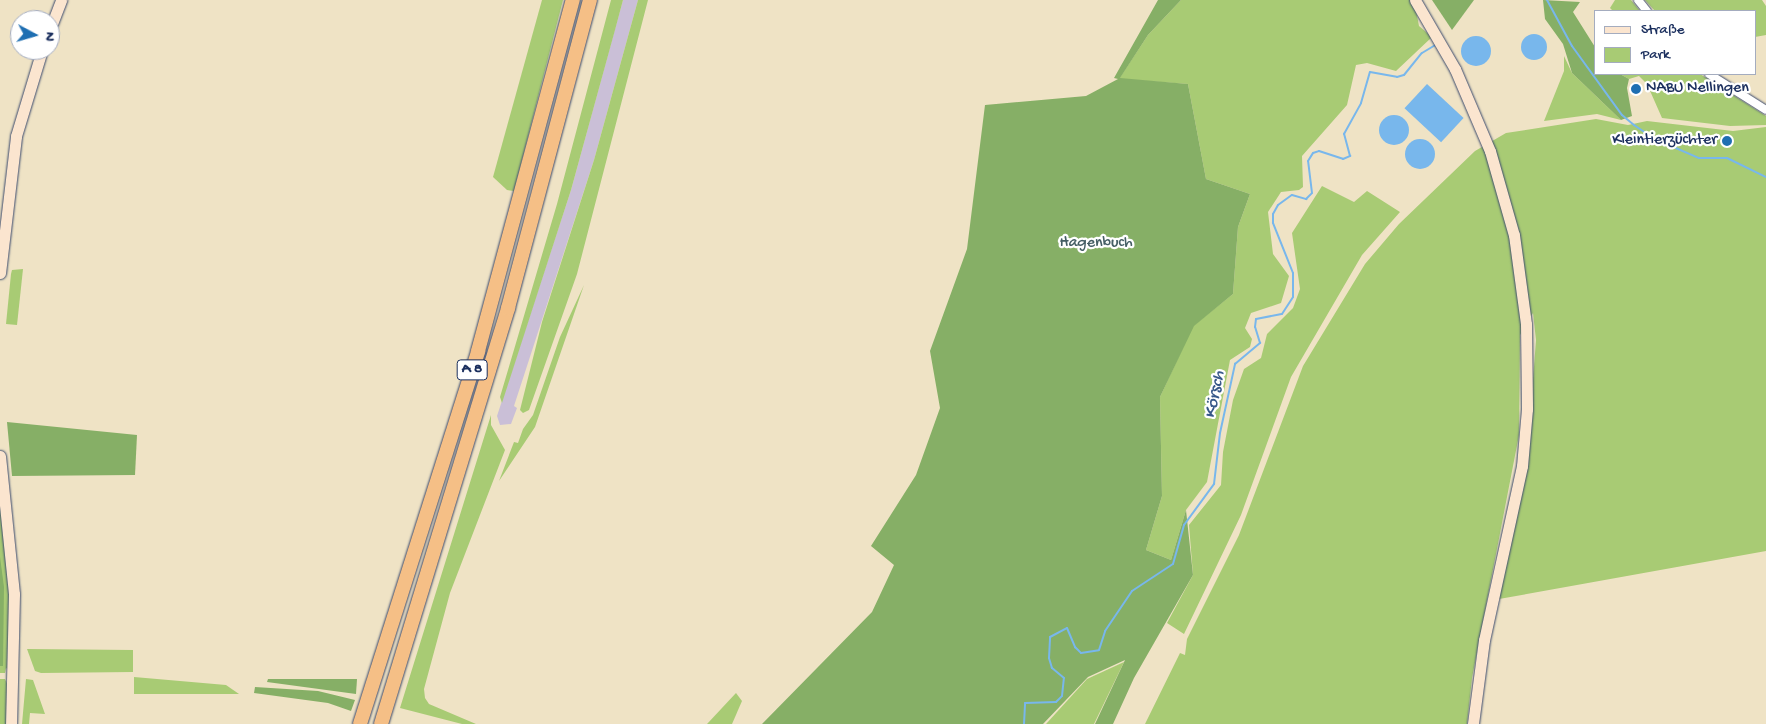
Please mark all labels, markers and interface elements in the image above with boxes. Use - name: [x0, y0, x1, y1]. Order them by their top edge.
- north arrow: [10, 10, 60, 60]
- legend: [1594, 10, 1756, 75]
- text: Straße: [1641, 21, 1685, 39]
- text: N: [40, 31, 58, 42]
- text: Park: [1641, 46, 1670, 64]
- place label: NABU Nellingen: [1646, 79, 1749, 99]
- marker: NABU Nellingen: [1630, 83, 1642, 95]
- place label: Kleintierzüchter: [1612, 131, 1717, 151]
- marker: Kleintierzüchter: [1721, 135, 1733, 147]
- park label: Hagenbuch: [1060, 234, 1132, 254]
- road number: A 8: [456, 358, 488, 382]
- water label: Körsch: [1200, 369, 1232, 421]

